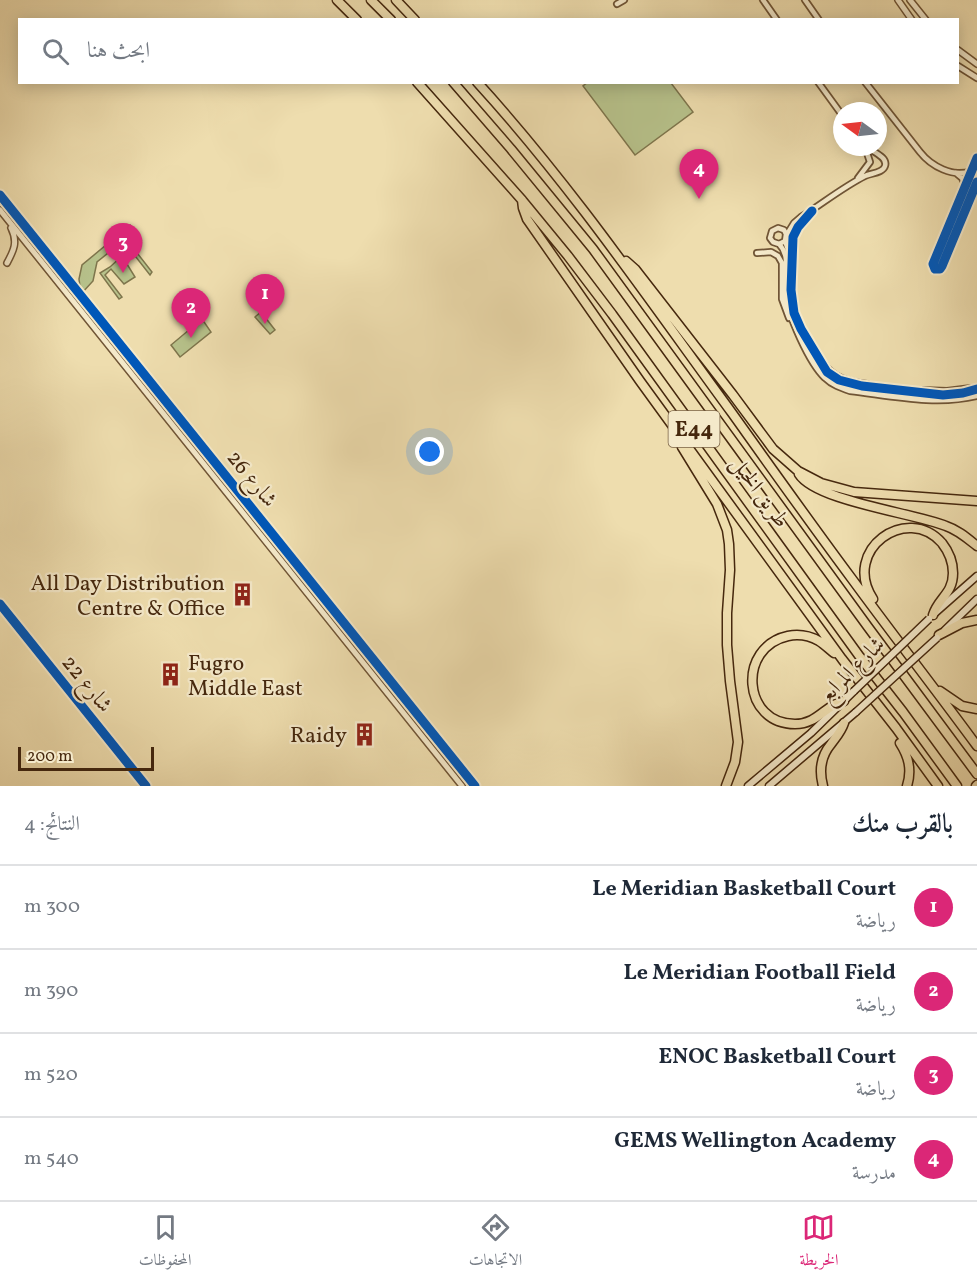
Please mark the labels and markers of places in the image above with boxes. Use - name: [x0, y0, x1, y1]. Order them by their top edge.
- pin: 4: [680, 150, 718, 199]
- pin: 3: [104, 224, 142, 273]
- pin: 1: [246, 274, 284, 324]
- pin: 2: [172, 288, 210, 338]
- place label: All Day Distribution Centre & Office: [31, 569, 225, 625]
- building icon: All Day Distribution Centre & Office: [230, 582, 256, 608]
- place label: Fugro Middle East: [188, 649, 303, 705]
- building icon: Fugro Middle East: [157, 662, 183, 688]
- place label: Raidy: [290, 721, 347, 752]
- building icon: Raidy: [352, 721, 378, 747]

